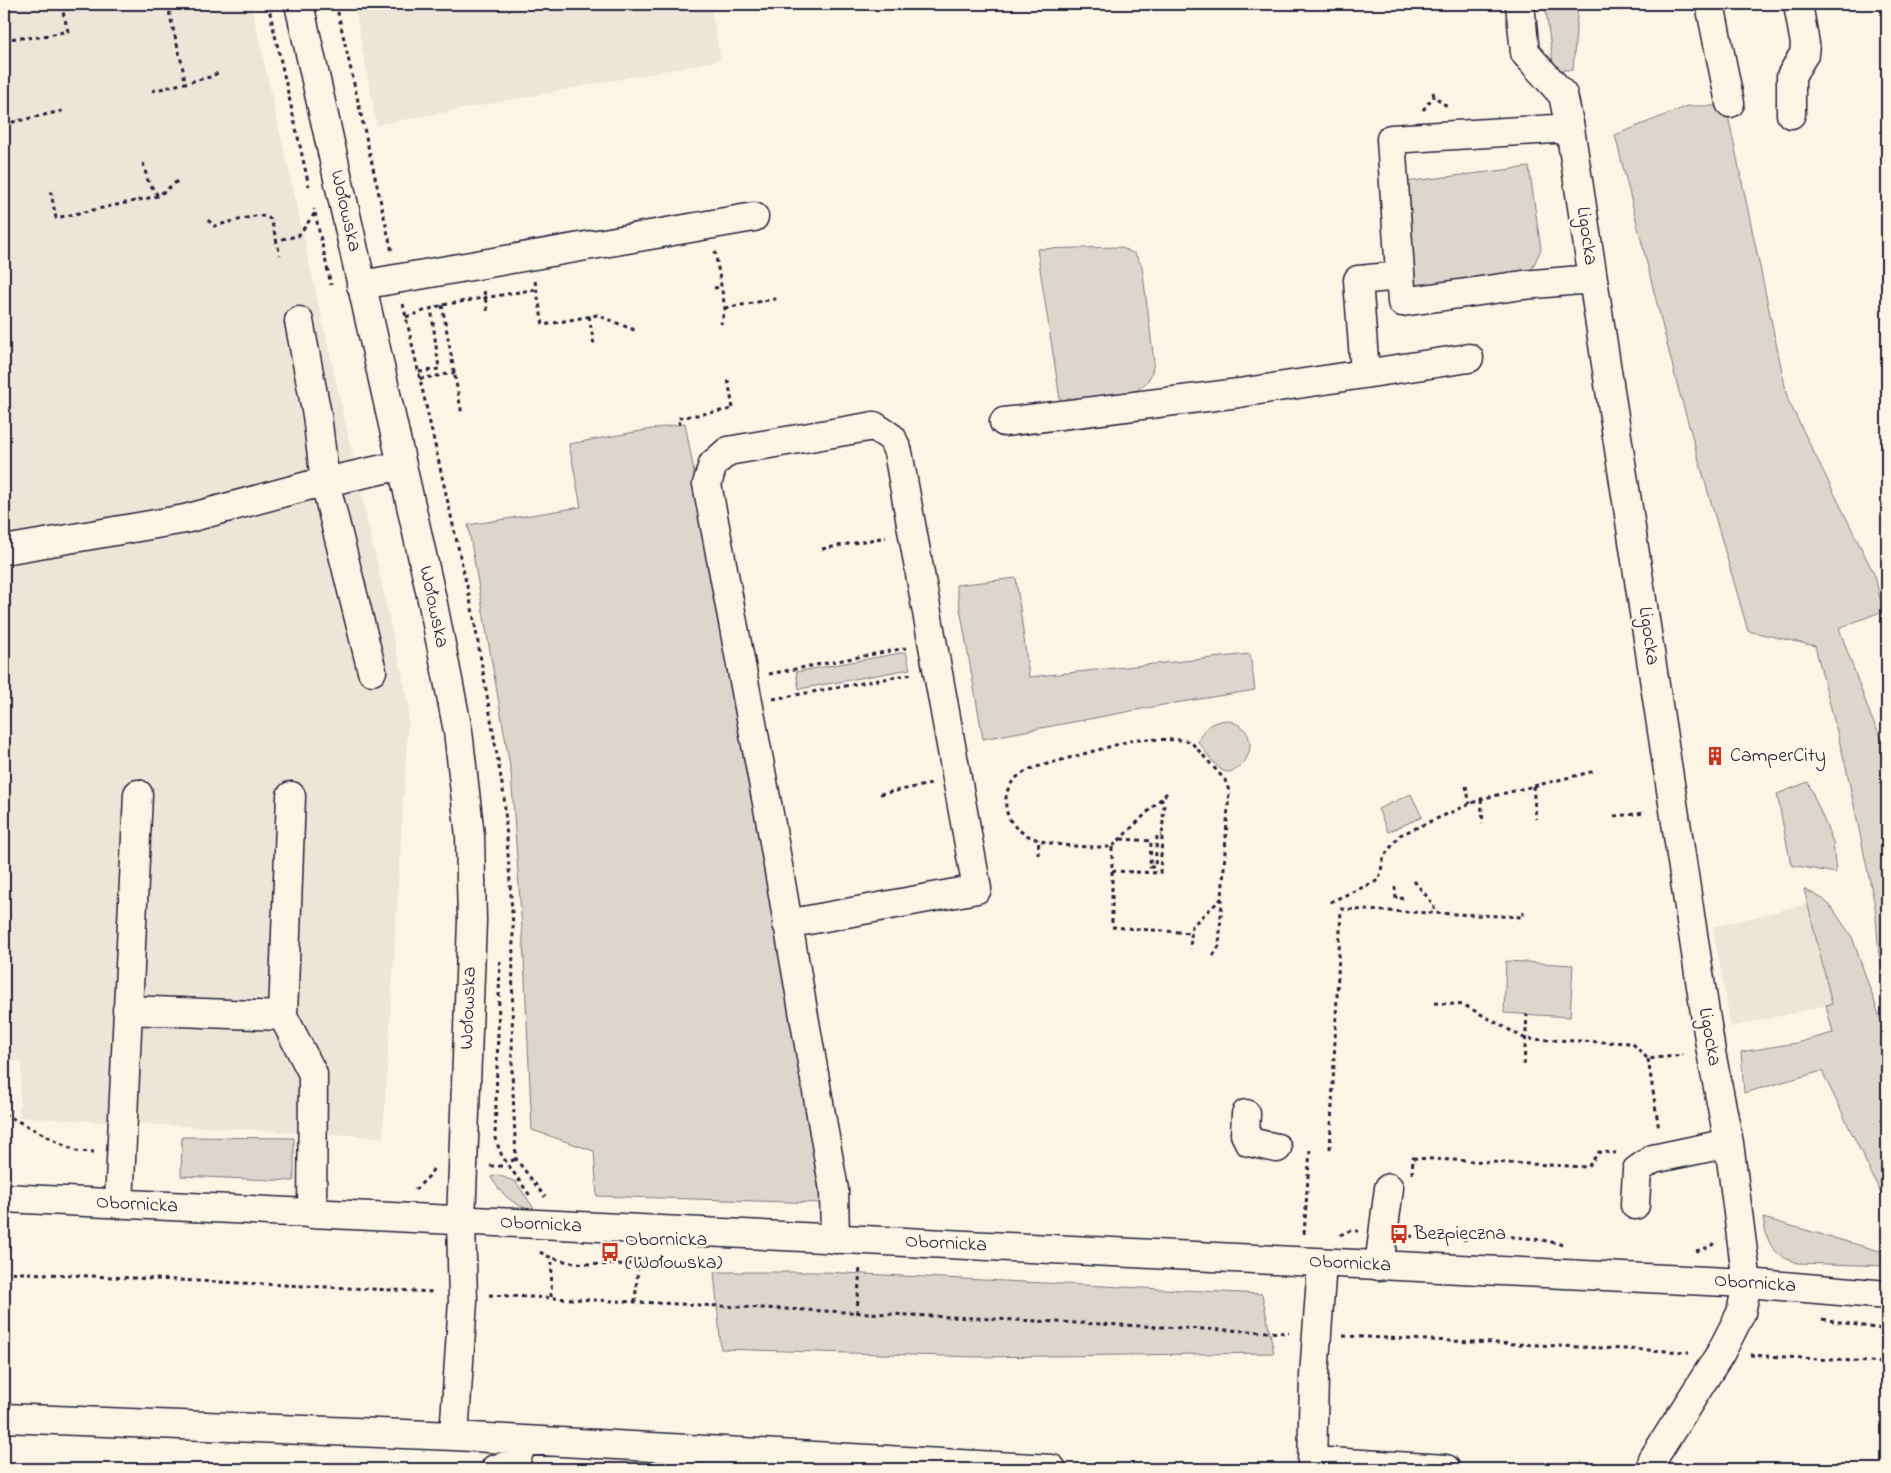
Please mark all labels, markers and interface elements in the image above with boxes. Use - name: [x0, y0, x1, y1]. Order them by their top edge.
- street label: Wołowska: [322, 167, 368, 255]
- street label: Ligocka: [1567, 205, 1604, 267]
- street label: Wołowska: [410, 563, 456, 651]
- street label: Ligocka: [1629, 605, 1666, 667]
- place label: CamperCity: [1730, 742, 1826, 771]
- building icon: CamperCity: [1704, 745, 1726, 767]
- street label: Wołowska: [453, 966, 485, 1050]
- street label: Ligocka: [1689, 1006, 1728, 1069]
- street label: Obornicka: [95, 1188, 179, 1222]
- street label: Obornicka: [499, 1208, 583, 1242]
- place label: Bezpieczna: [1413, 1220, 1506, 1249]
- bus stop icon: Bezpieczna: [1388, 1223, 1410, 1245]
- place label: Obornicka (Wołowska): [625, 1226, 723, 1278]
- street label: Obornicka: [904, 1227, 988, 1261]
- bus stop icon: Obornicka (Wołowska): [599, 1241, 621, 1263]
- street label: Obornicka: [1308, 1247, 1392, 1281]
- street label: Obornicka: [1713, 1267, 1797, 1301]

